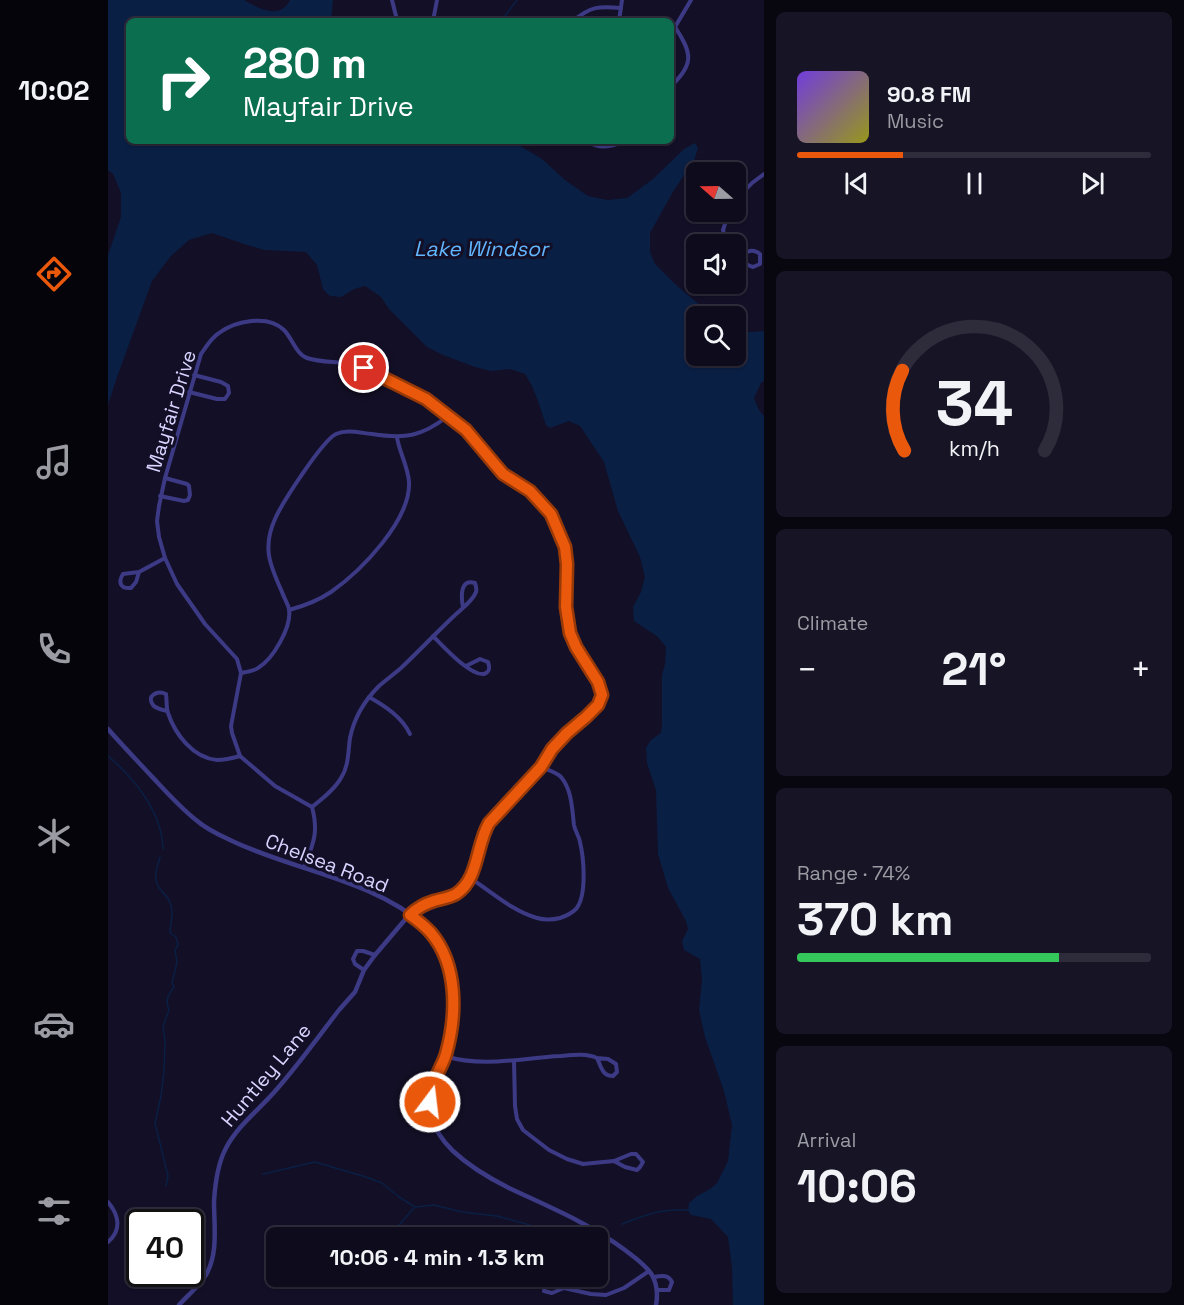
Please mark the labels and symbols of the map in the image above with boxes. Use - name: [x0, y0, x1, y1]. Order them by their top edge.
- north arrow: [686, 162, 746, 222]
- water label: Lake Windsor: [414, 235, 550, 262]
- pin: [338, 342, 389, 393]
- street label: Mayfair Drive: [140, 347, 202, 475]
- street label: Chelsea Road: [262, 828, 392, 898]
- street label: Huntley Lane: [215, 1018, 317, 1132]
- position arrow: [398, 1070, 462, 1134]
- speed limit sign: 40: [126, 1209, 204, 1287]

